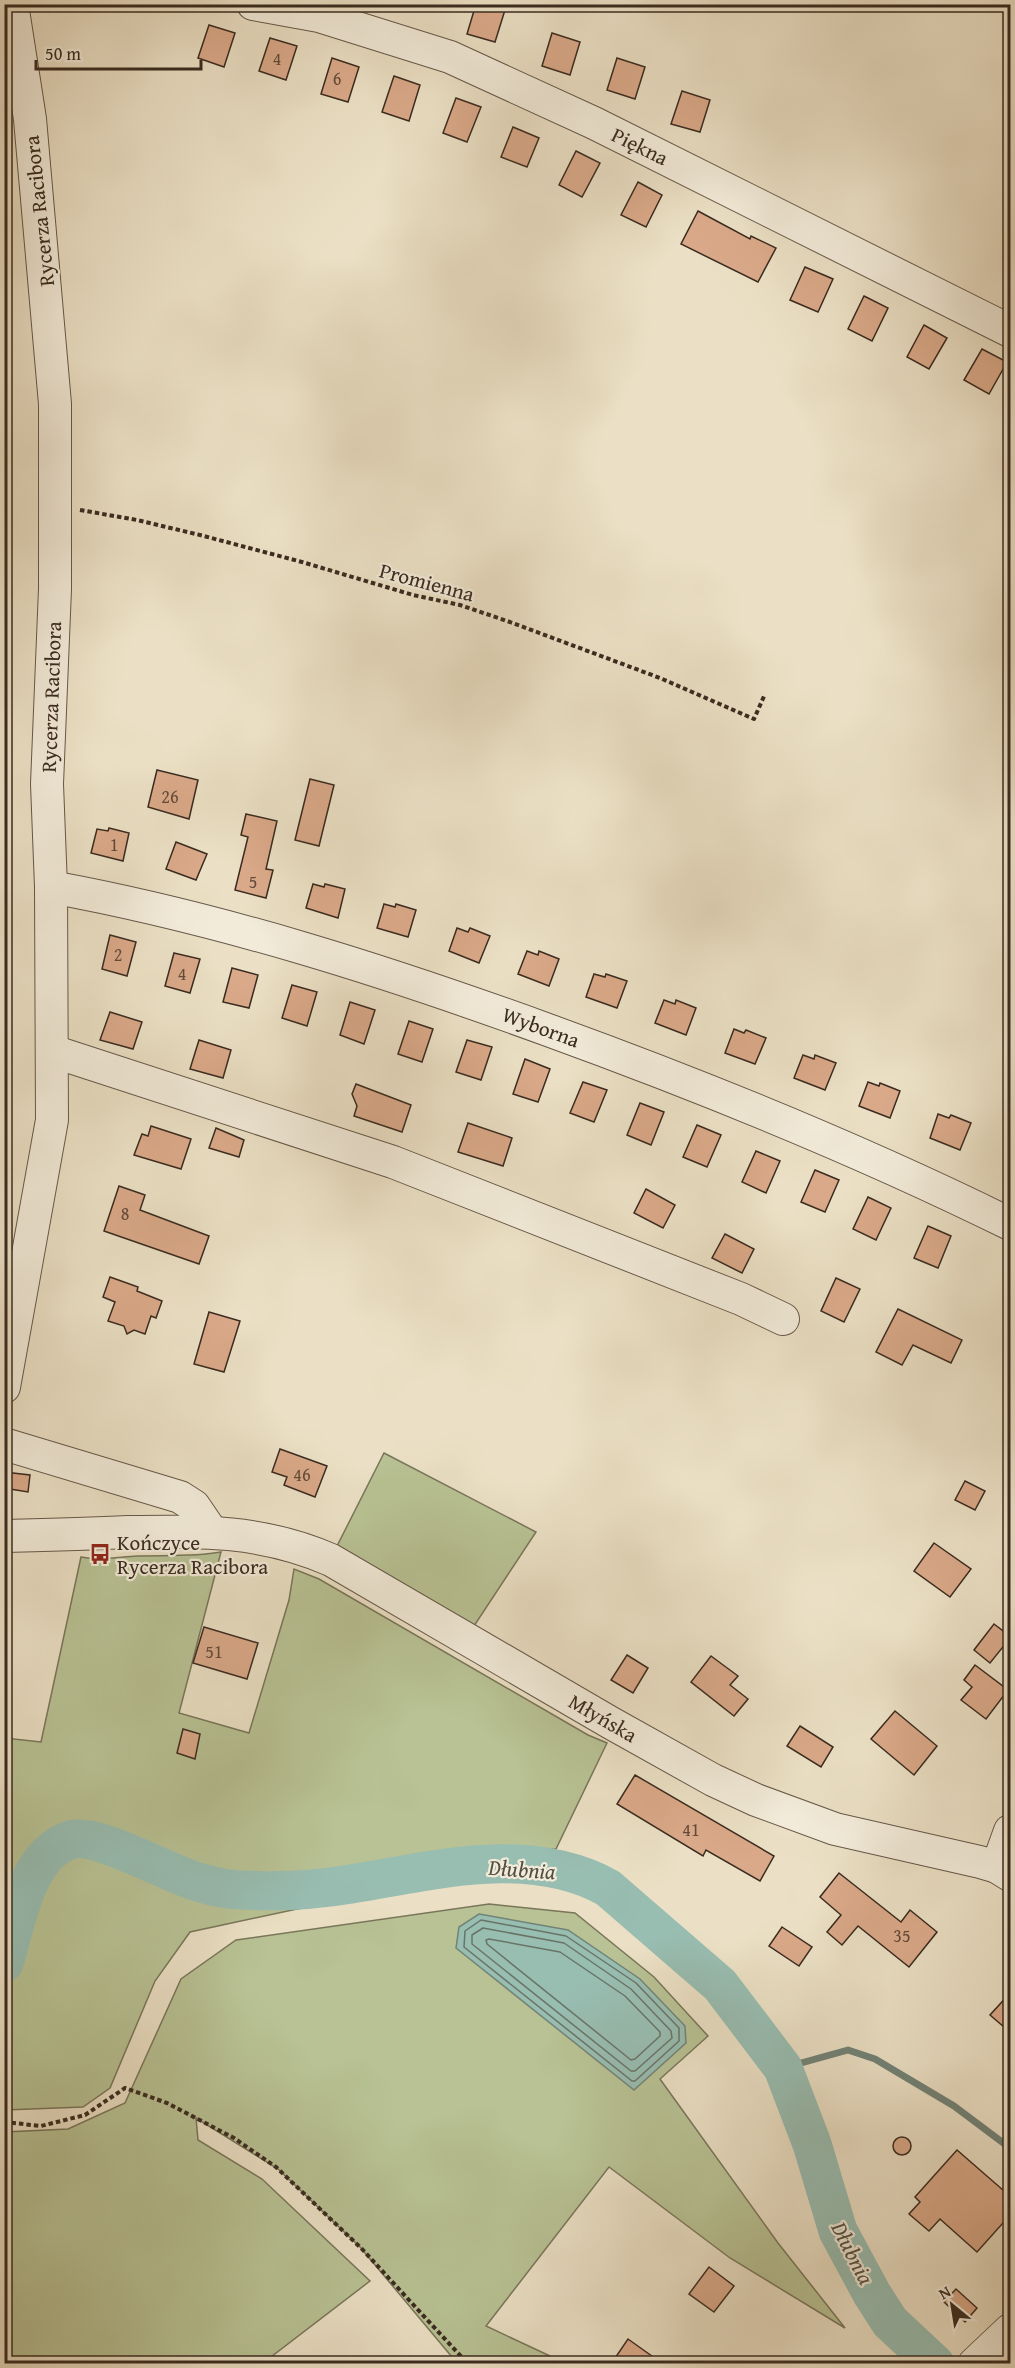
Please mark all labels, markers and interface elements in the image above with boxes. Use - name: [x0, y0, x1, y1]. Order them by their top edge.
- scale bar: [36, 33, 201, 71]
- text: 50 m: [45, 40, 81, 67]
- house number: 4: [273, 45, 281, 72]
- house number: 6: [333, 65, 341, 92]
- street label: Piękna: [607, 119, 674, 173]
- street label: Rycerza Racibora: [16, 134, 62, 288]
- street label: Promienna: [376, 555, 478, 610]
- street label: Rycerza Racibora: [33, 621, 69, 773]
- house number: 26: [161, 783, 179, 810]
- house number: 1: [110, 831, 118, 858]
- house number: 5: [249, 868, 257, 895]
- house number: 2: [114, 941, 122, 968]
- house number: 4: [178, 960, 186, 987]
- street label: Wyborna: [498, 999, 584, 1055]
- house number: 8: [121, 1200, 129, 1227]
- house number: 46: [293, 1461, 311, 1488]
- place label: Kończyce Rycerza Racibora: [117, 1527, 268, 1582]
- bus stop icon: Kończyce Rycerza Racibora: [88, 1542, 112, 1566]
- house number: 51: [205, 1638, 223, 1665]
- street label: Młyńska: [563, 1686, 643, 1750]
- house number: 41: [682, 1816, 700, 1843]
- water label: Dłubnia: [487, 1851, 556, 1887]
- house number: 35: [893, 1922, 911, 1949]
- water label: Dłubnia: [823, 2215, 882, 2290]
- north arrow: [922, 2275, 982, 2335]
- text: N: [934, 2279, 955, 2305]

